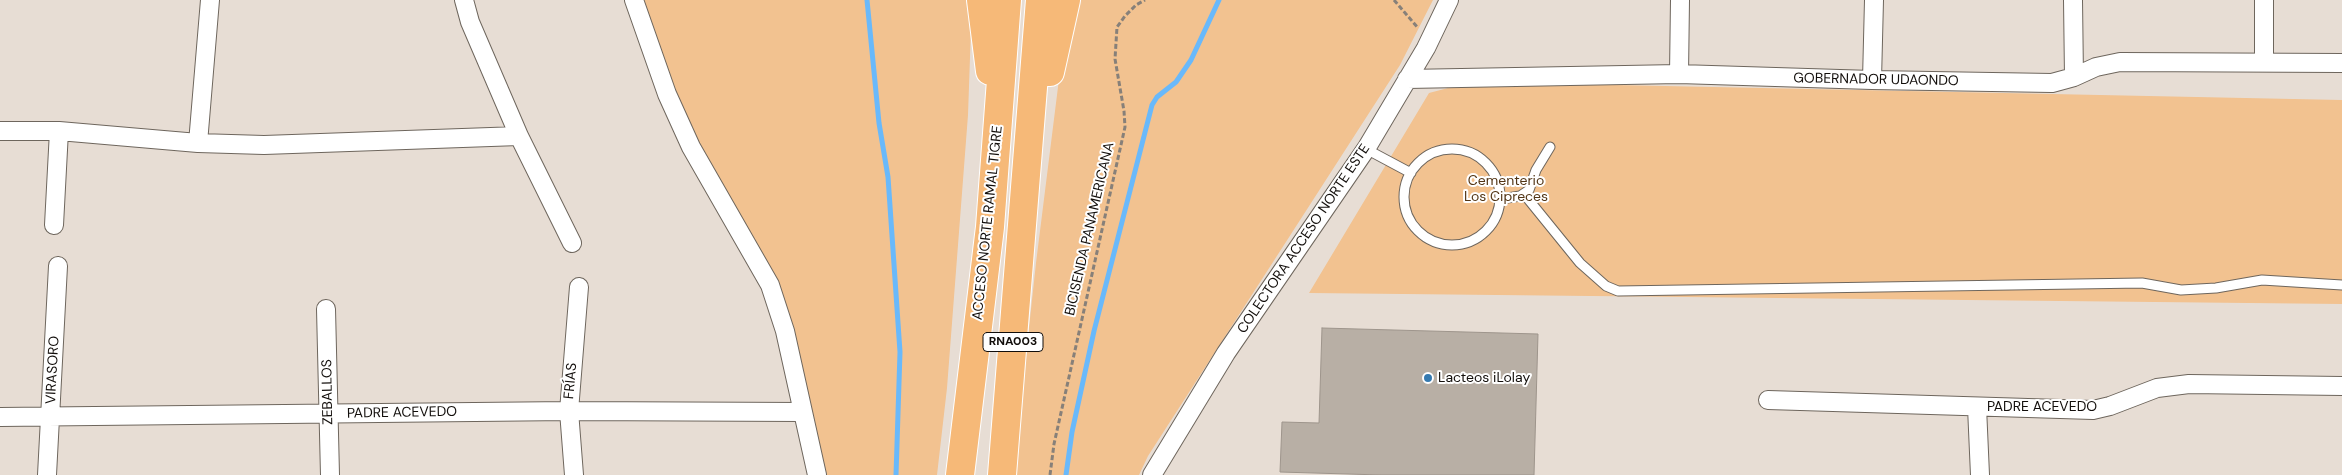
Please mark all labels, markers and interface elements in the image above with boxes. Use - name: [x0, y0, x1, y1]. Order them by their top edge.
- street label: GOBERNADOR UDAONDO: [1793, 70, 1959, 90]
- street label: ACCESO NORTE RAMAL TIGRE: [969, 125, 1007, 321]
- street label: BICISENDA PANAMERICANA: [1062, 141, 1118, 317]
- street label: COLECTORA ACCESO NORTE ESTE: [1234, 141, 1374, 337]
- park label: Cementerio Los Cipreces: [1464, 173, 1548, 206]
- road number: RNA003: [983, 332, 1043, 352]
- street label: VIRASORO: [43, 335, 63, 405]
- street label: ZEBALLOS: [319, 359, 337, 425]
- street label: FRÍAS: [561, 362, 581, 400]
- place label: Lacteos iLolay: [1438, 370, 1530, 386]
- marker: Lacteos iLolay: [1422, 372, 1434, 384]
- street label: PADRE ACEVEDO: [1987, 399, 2097, 415]
- street label: PADRE ACEVEDO: [347, 404, 457, 422]

